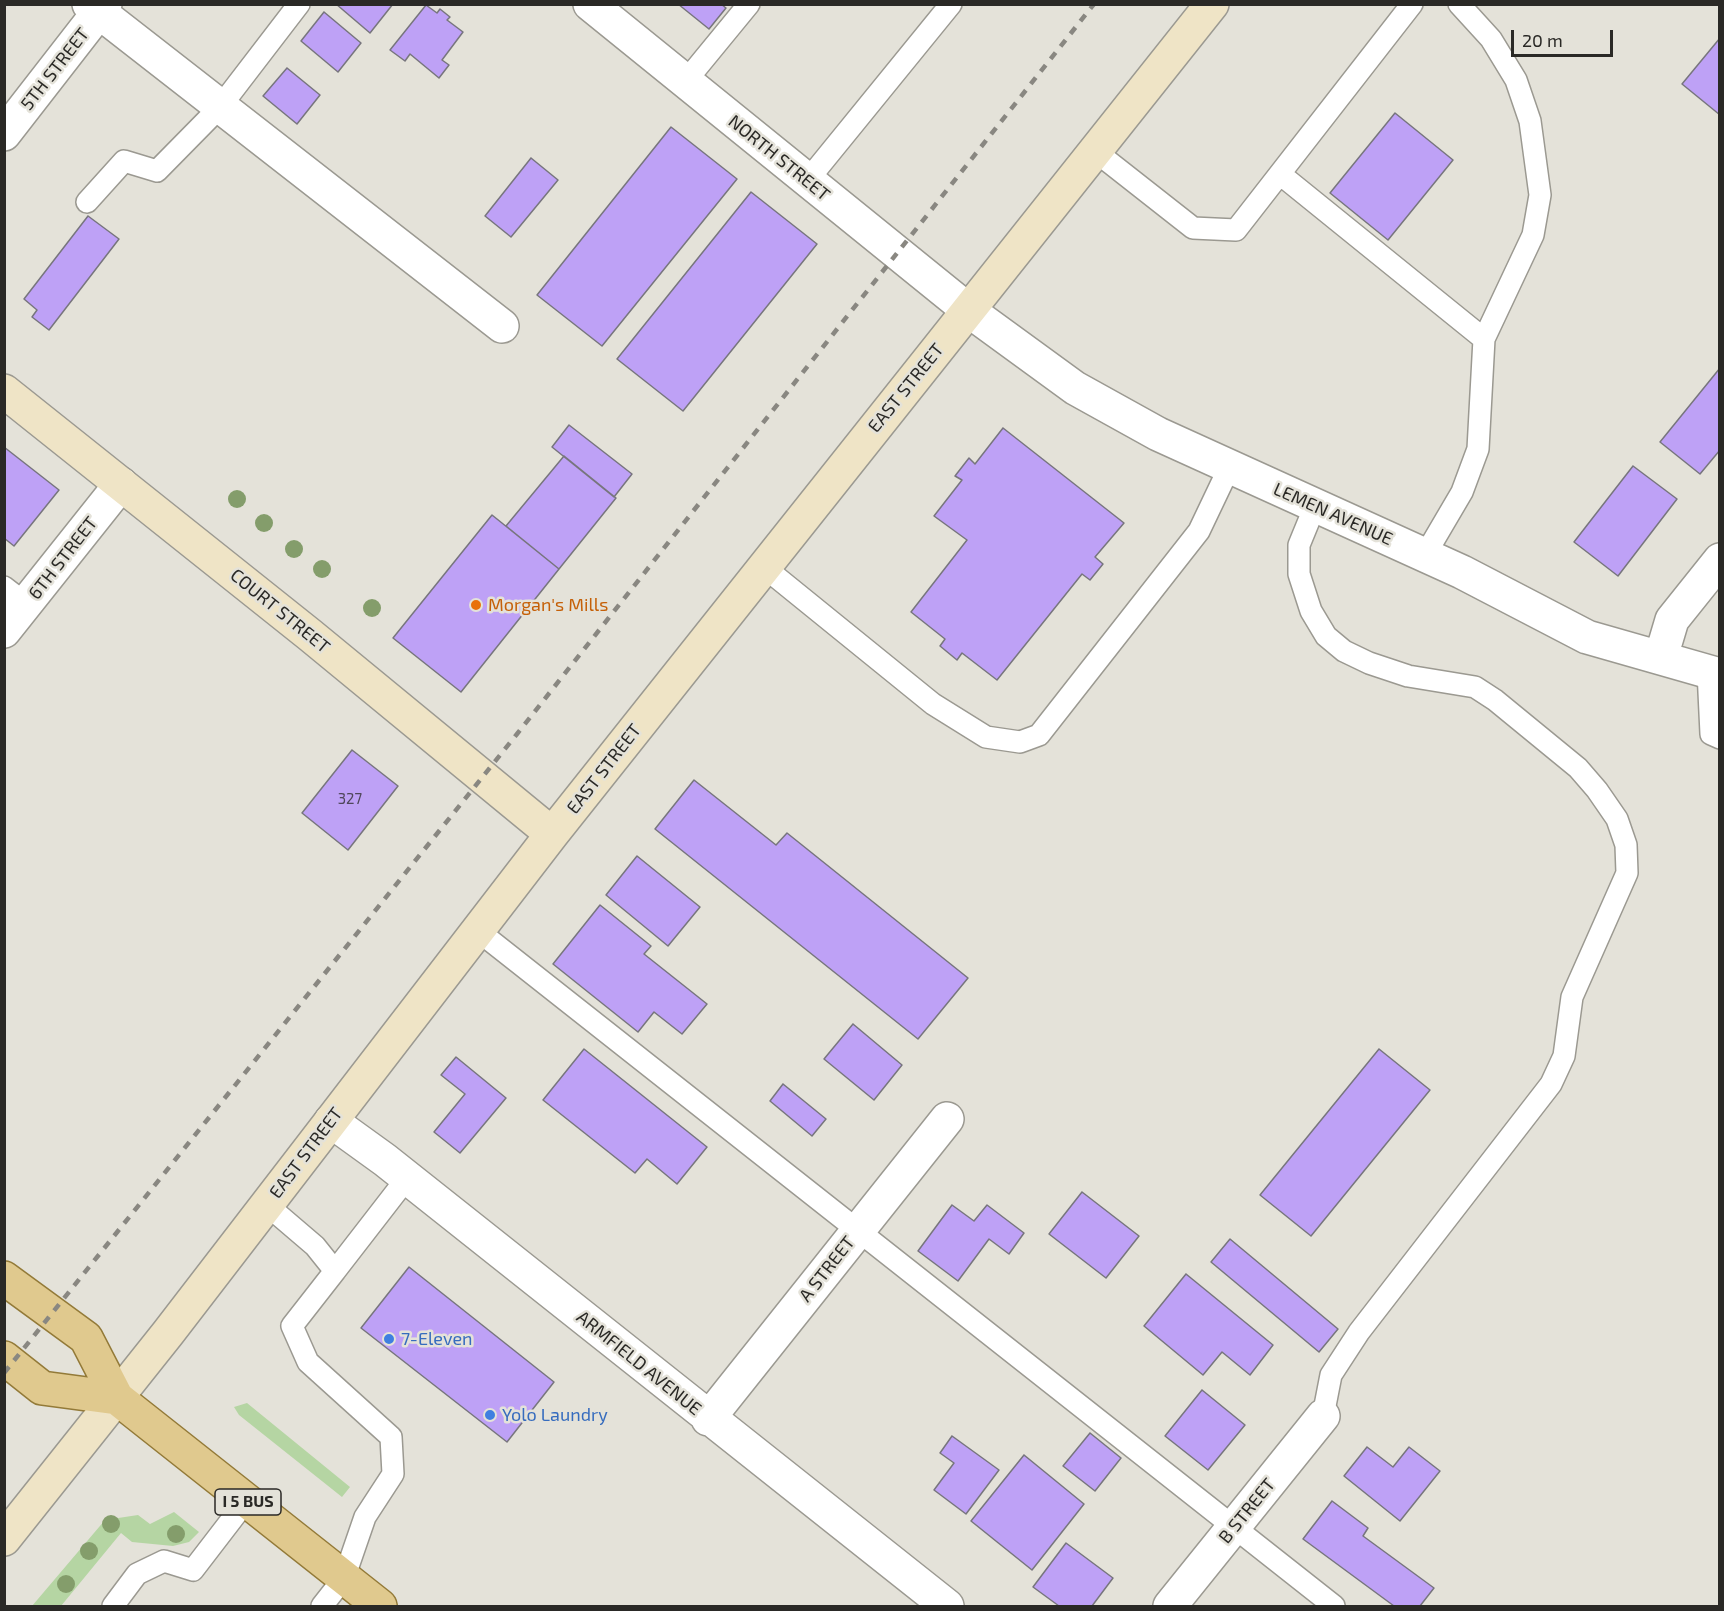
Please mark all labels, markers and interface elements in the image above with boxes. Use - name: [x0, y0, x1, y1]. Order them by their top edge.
- scale bar: [1514, 18, 1616, 56]
- street label: 5TH STREET: [16, 24, 94, 114]
- text: 20 m: [1522, 29, 1563, 51]
- street label: NORTH STREET: [724, 110, 834, 206]
- street label: EAST STREET: [864, 339, 948, 437]
- street label: LEMEN AVENUE: [1270, 478, 1396, 550]
- street label: 6TH STREET: [24, 512, 102, 604]
- street label: COURT STREET: [226, 564, 334, 658]
- place label: Morgan's Mills: [488, 594, 608, 616]
- marker: Morgan's Mills: [469, 598, 483, 612]
- street label: EAST STREET: [562, 720, 646, 818]
- house number: 327: [338, 790, 362, 808]
- street label: EAST STREET: [265, 1103, 347, 1203]
- street label: A STREET: [795, 1232, 859, 1306]
- street label: ARMFIELD AVENUE: [572, 1306, 706, 1420]
- place label: 7-Eleven: [401, 1328, 473, 1350]
- marker: 7-Eleven: [382, 1332, 396, 1346]
- place label: Yolo Laundry: [502, 1404, 608, 1426]
- marker: Yolo Laundry: [483, 1408, 497, 1422]
- street label: B STREET: [1214, 1474, 1280, 1548]
- road number: I 5 BUS: [215, 1489, 281, 1515]

